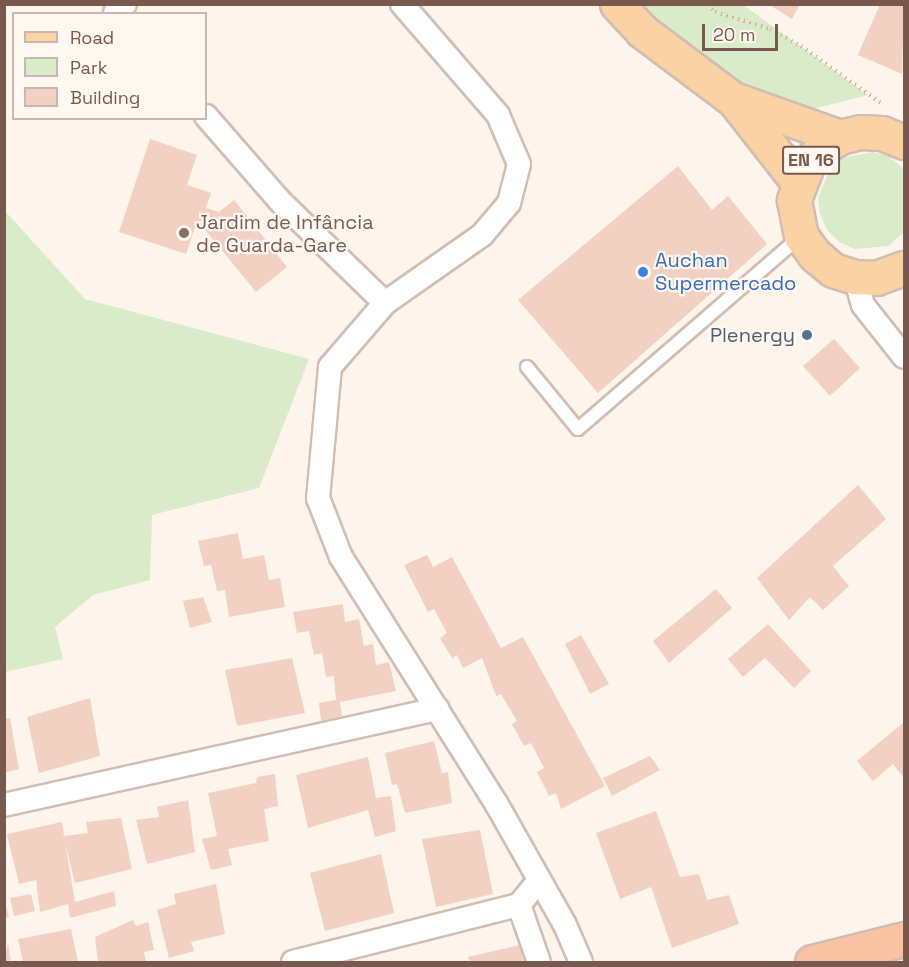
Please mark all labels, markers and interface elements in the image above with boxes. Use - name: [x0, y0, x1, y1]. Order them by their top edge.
- legend: [12, 12, 207, 120]
- scale bar: [705, 12, 782, 50]
- text: 20 m: [713, 23, 756, 46]
- text: Road: [70, 26, 114, 49]
- text: Park: [70, 56, 107, 79]
- text: Building: [70, 86, 140, 109]
- road number: EN 16: [781, 145, 841, 175]
- place label: Jardim de Infância de Guarda-Gare: [196, 210, 374, 257]
- marker: Jardim de Infância de Guarda-Gare: [177, 226, 191, 240]
- place label: Auchan Supermercado: [655, 248, 796, 295]
- marker: Auchan Supermercado: [636, 265, 650, 279]
- place label: Plenergy: [710, 323, 795, 347]
- marker: Plenergy: [800, 328, 814, 342]

